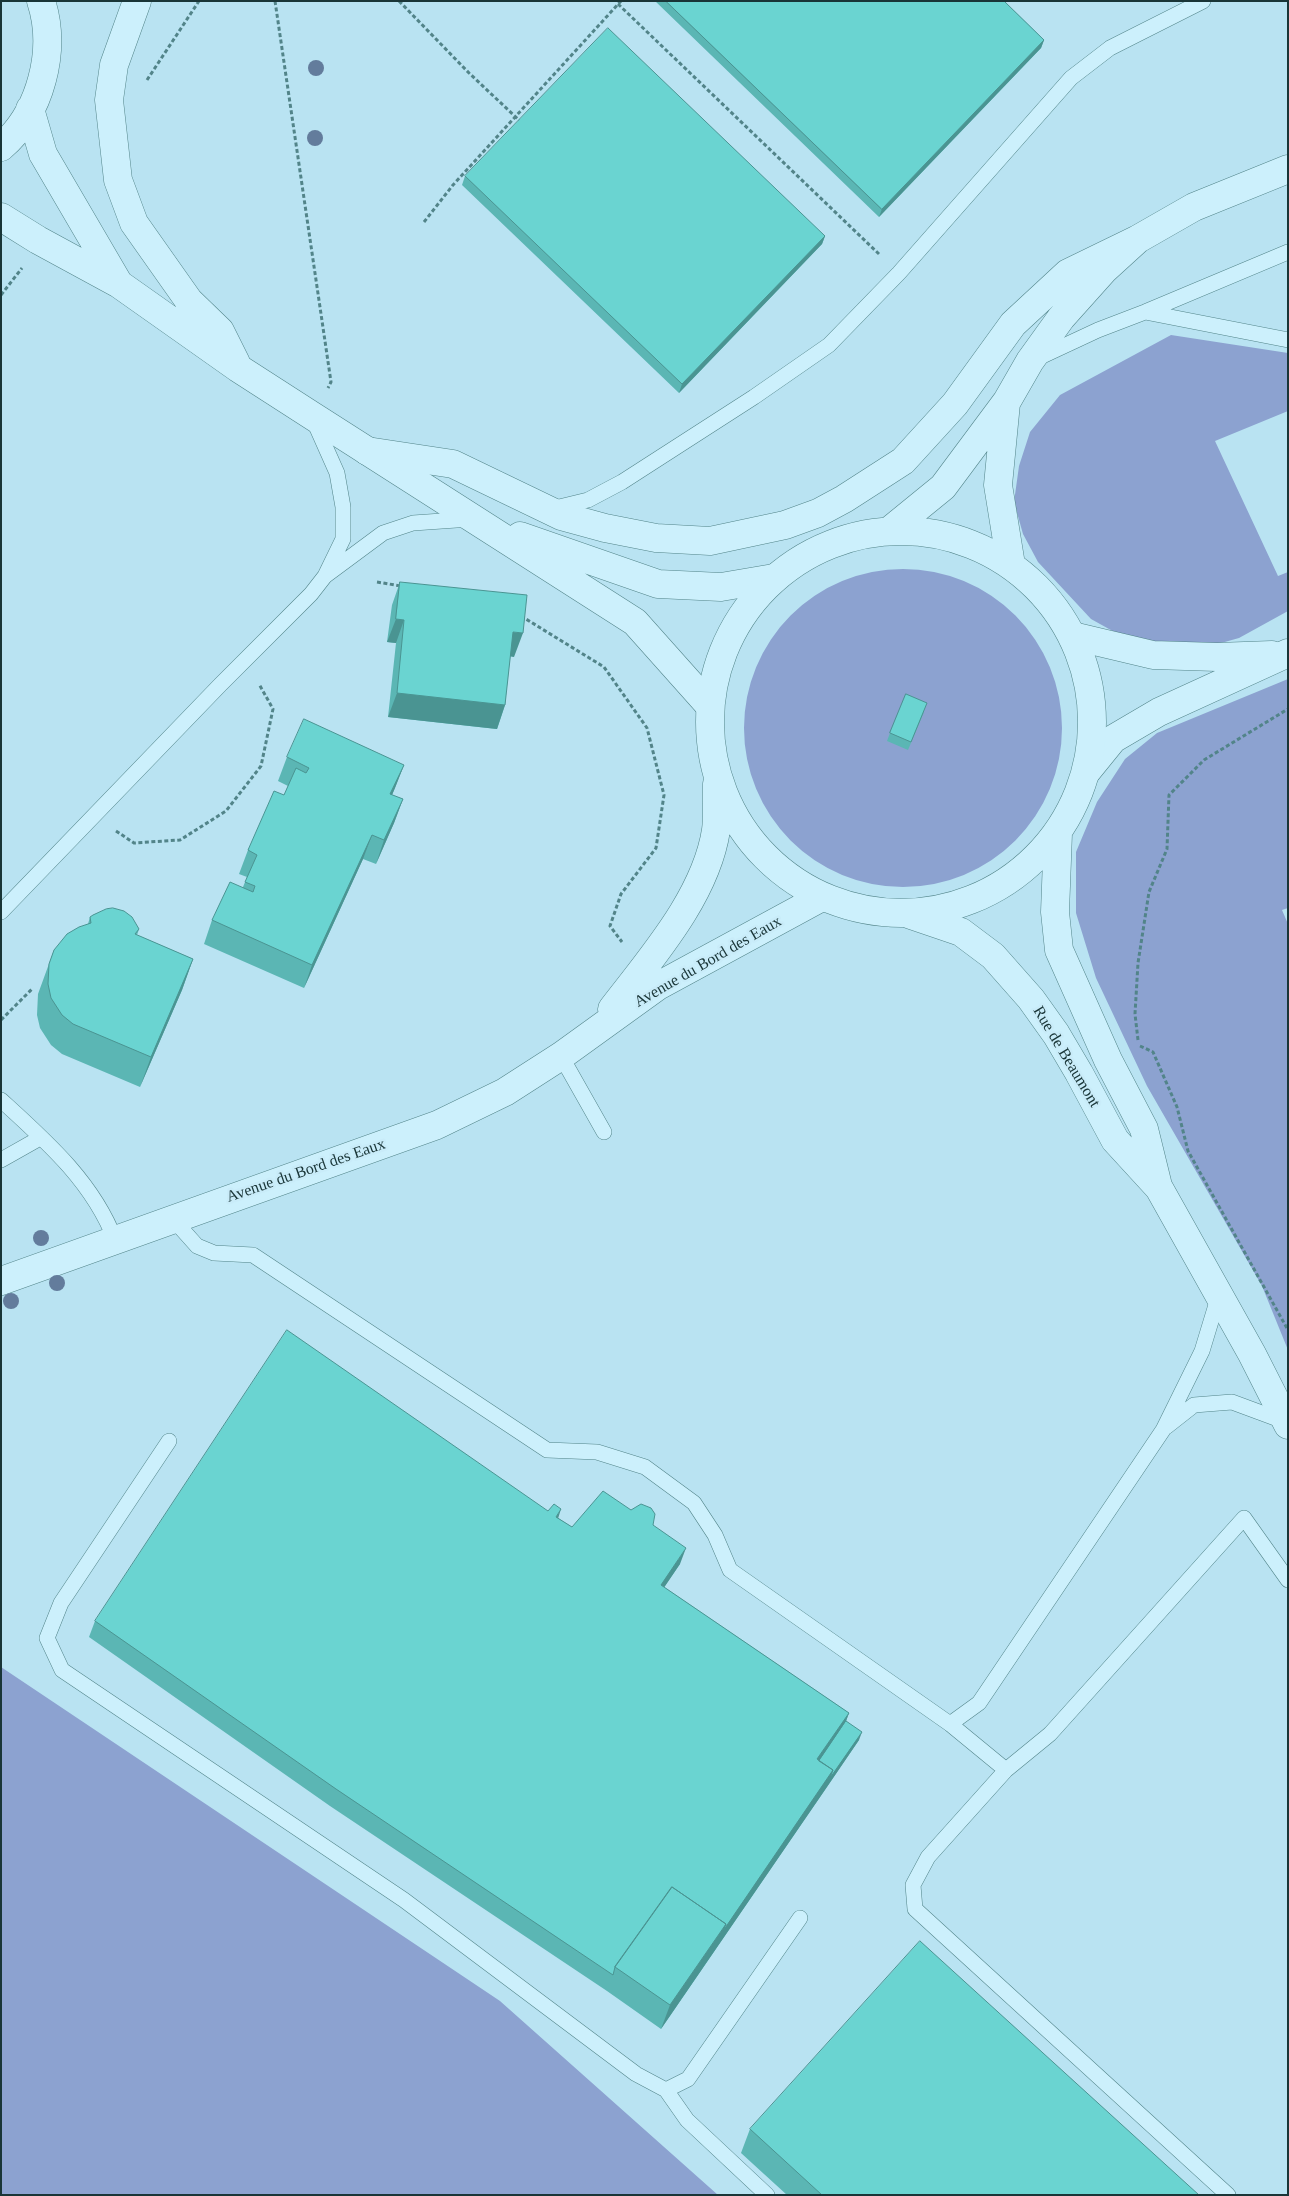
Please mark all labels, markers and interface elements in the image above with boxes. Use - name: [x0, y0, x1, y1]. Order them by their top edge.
- street label: Avenue du Bord des Eaux: [631, 912, 785, 1012]
- street label: Rue de Beaumont: [1028, 1003, 1104, 1111]
- street label: Avenue du Bord des Eaux: [224, 1135, 388, 1207]

